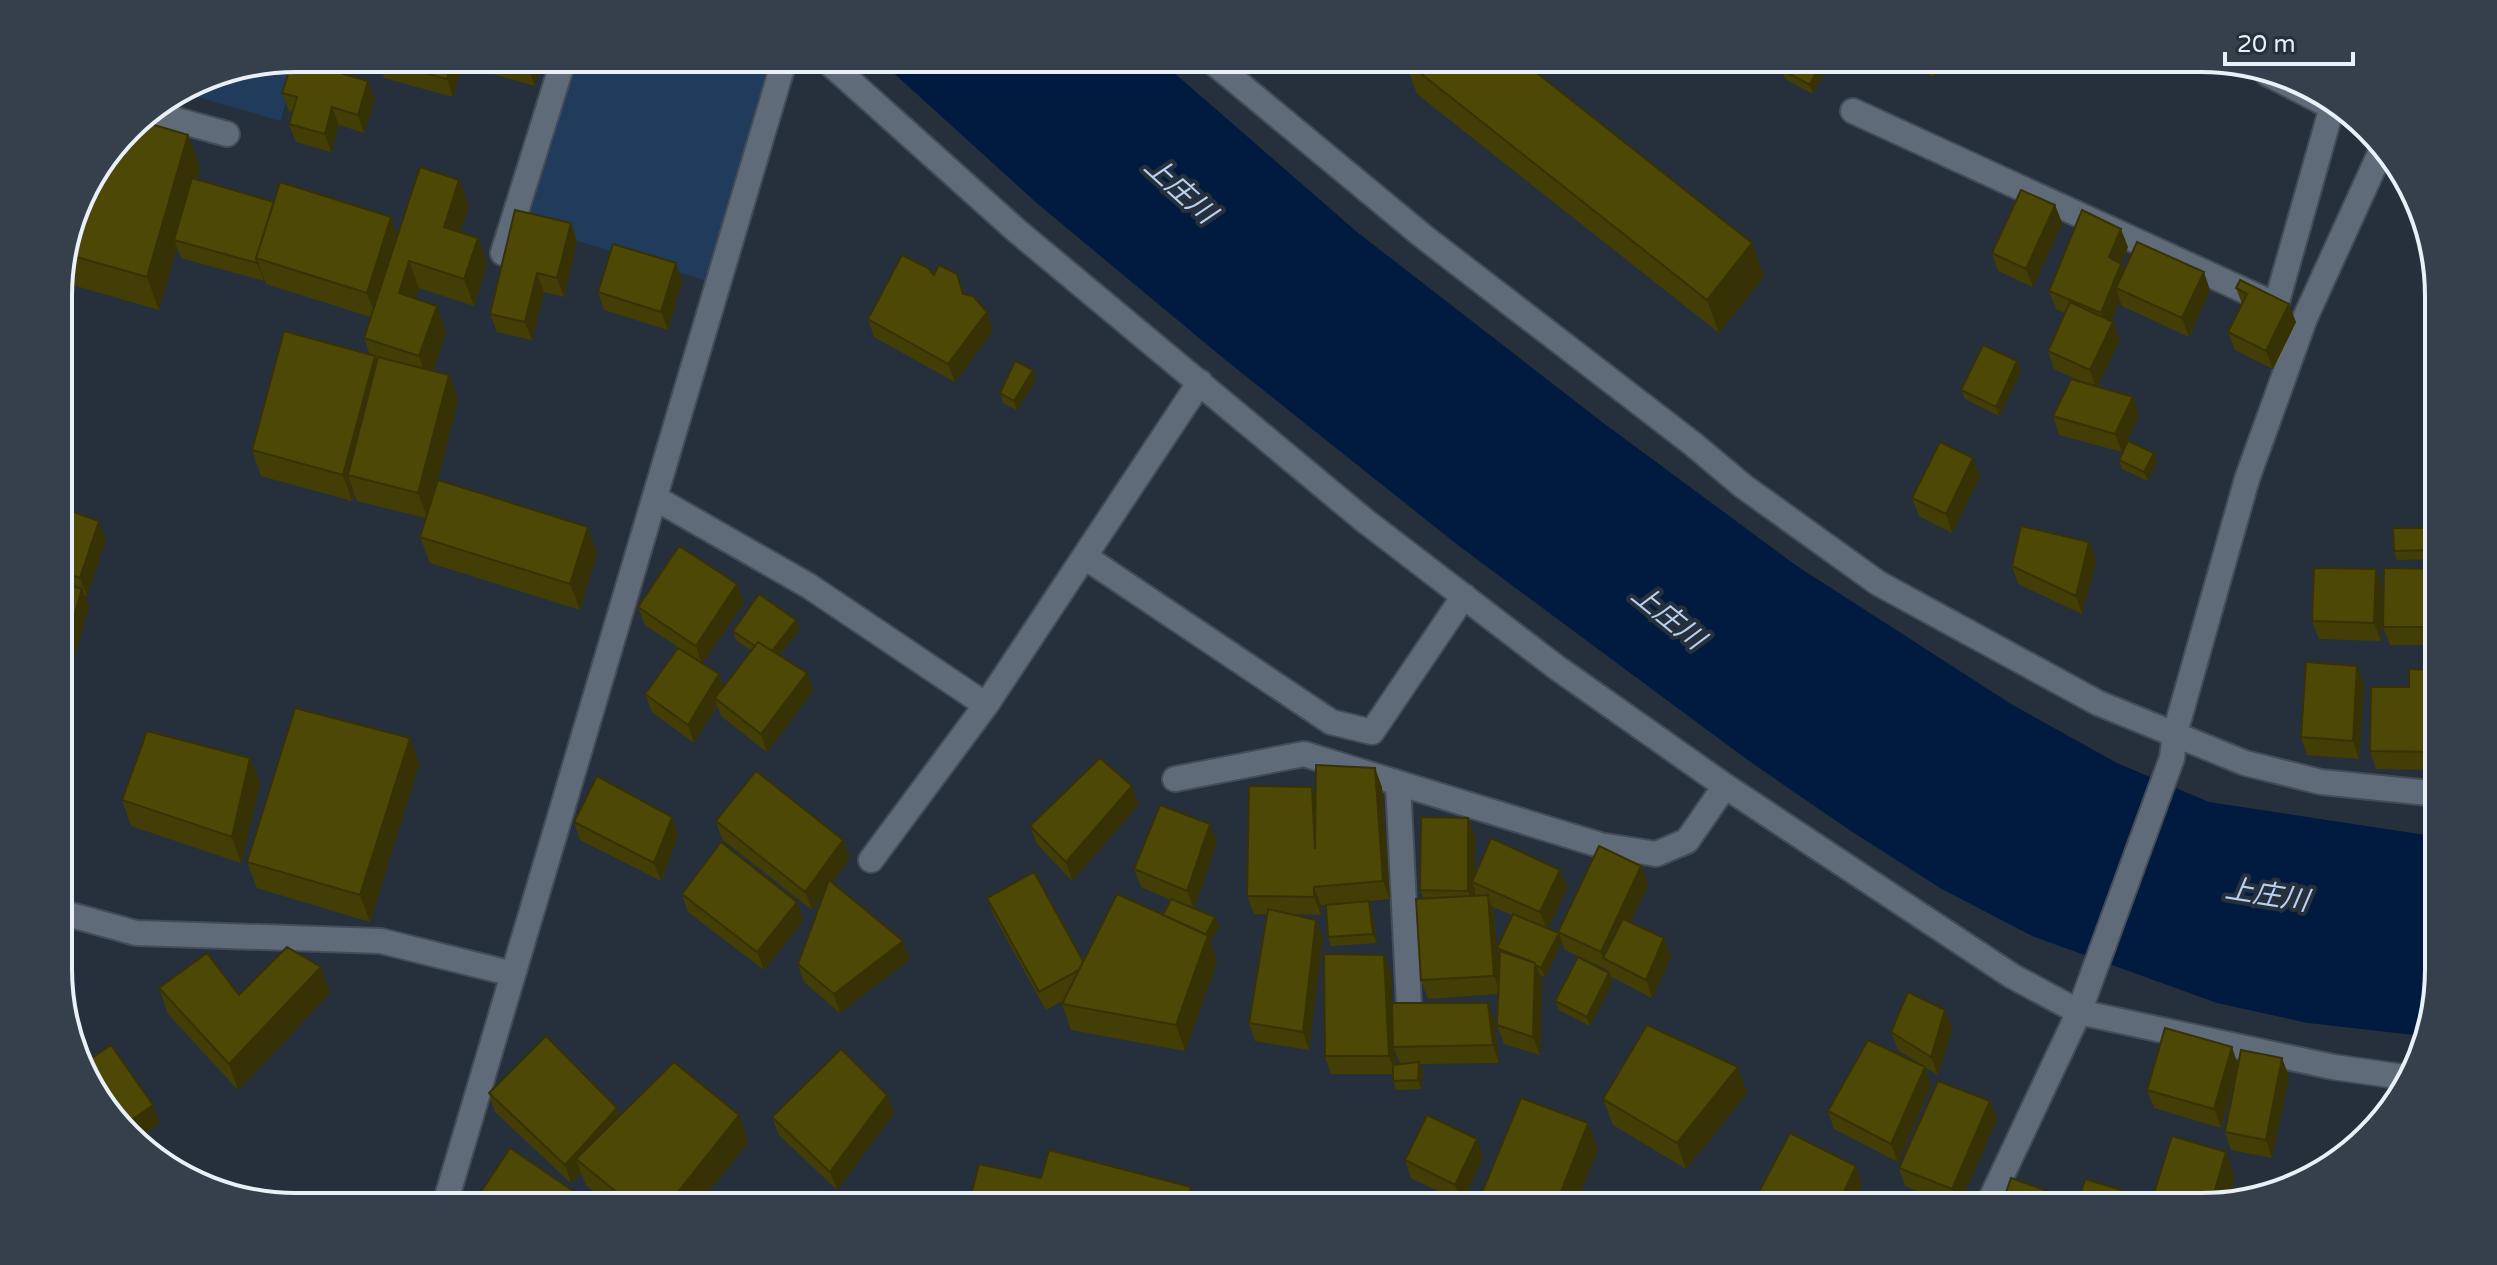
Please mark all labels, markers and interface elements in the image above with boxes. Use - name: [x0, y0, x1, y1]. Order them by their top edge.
- scale bar: [2225, 16, 2353, 66]
- text: 20 m: [2237, 30, 2295, 59]
- water label: 上庄川: [1137, 149, 1225, 233]
- water label: 上庄川: [1625, 577, 1714, 659]
- water label: 上庄川: [2223, 872, 2314, 919]

